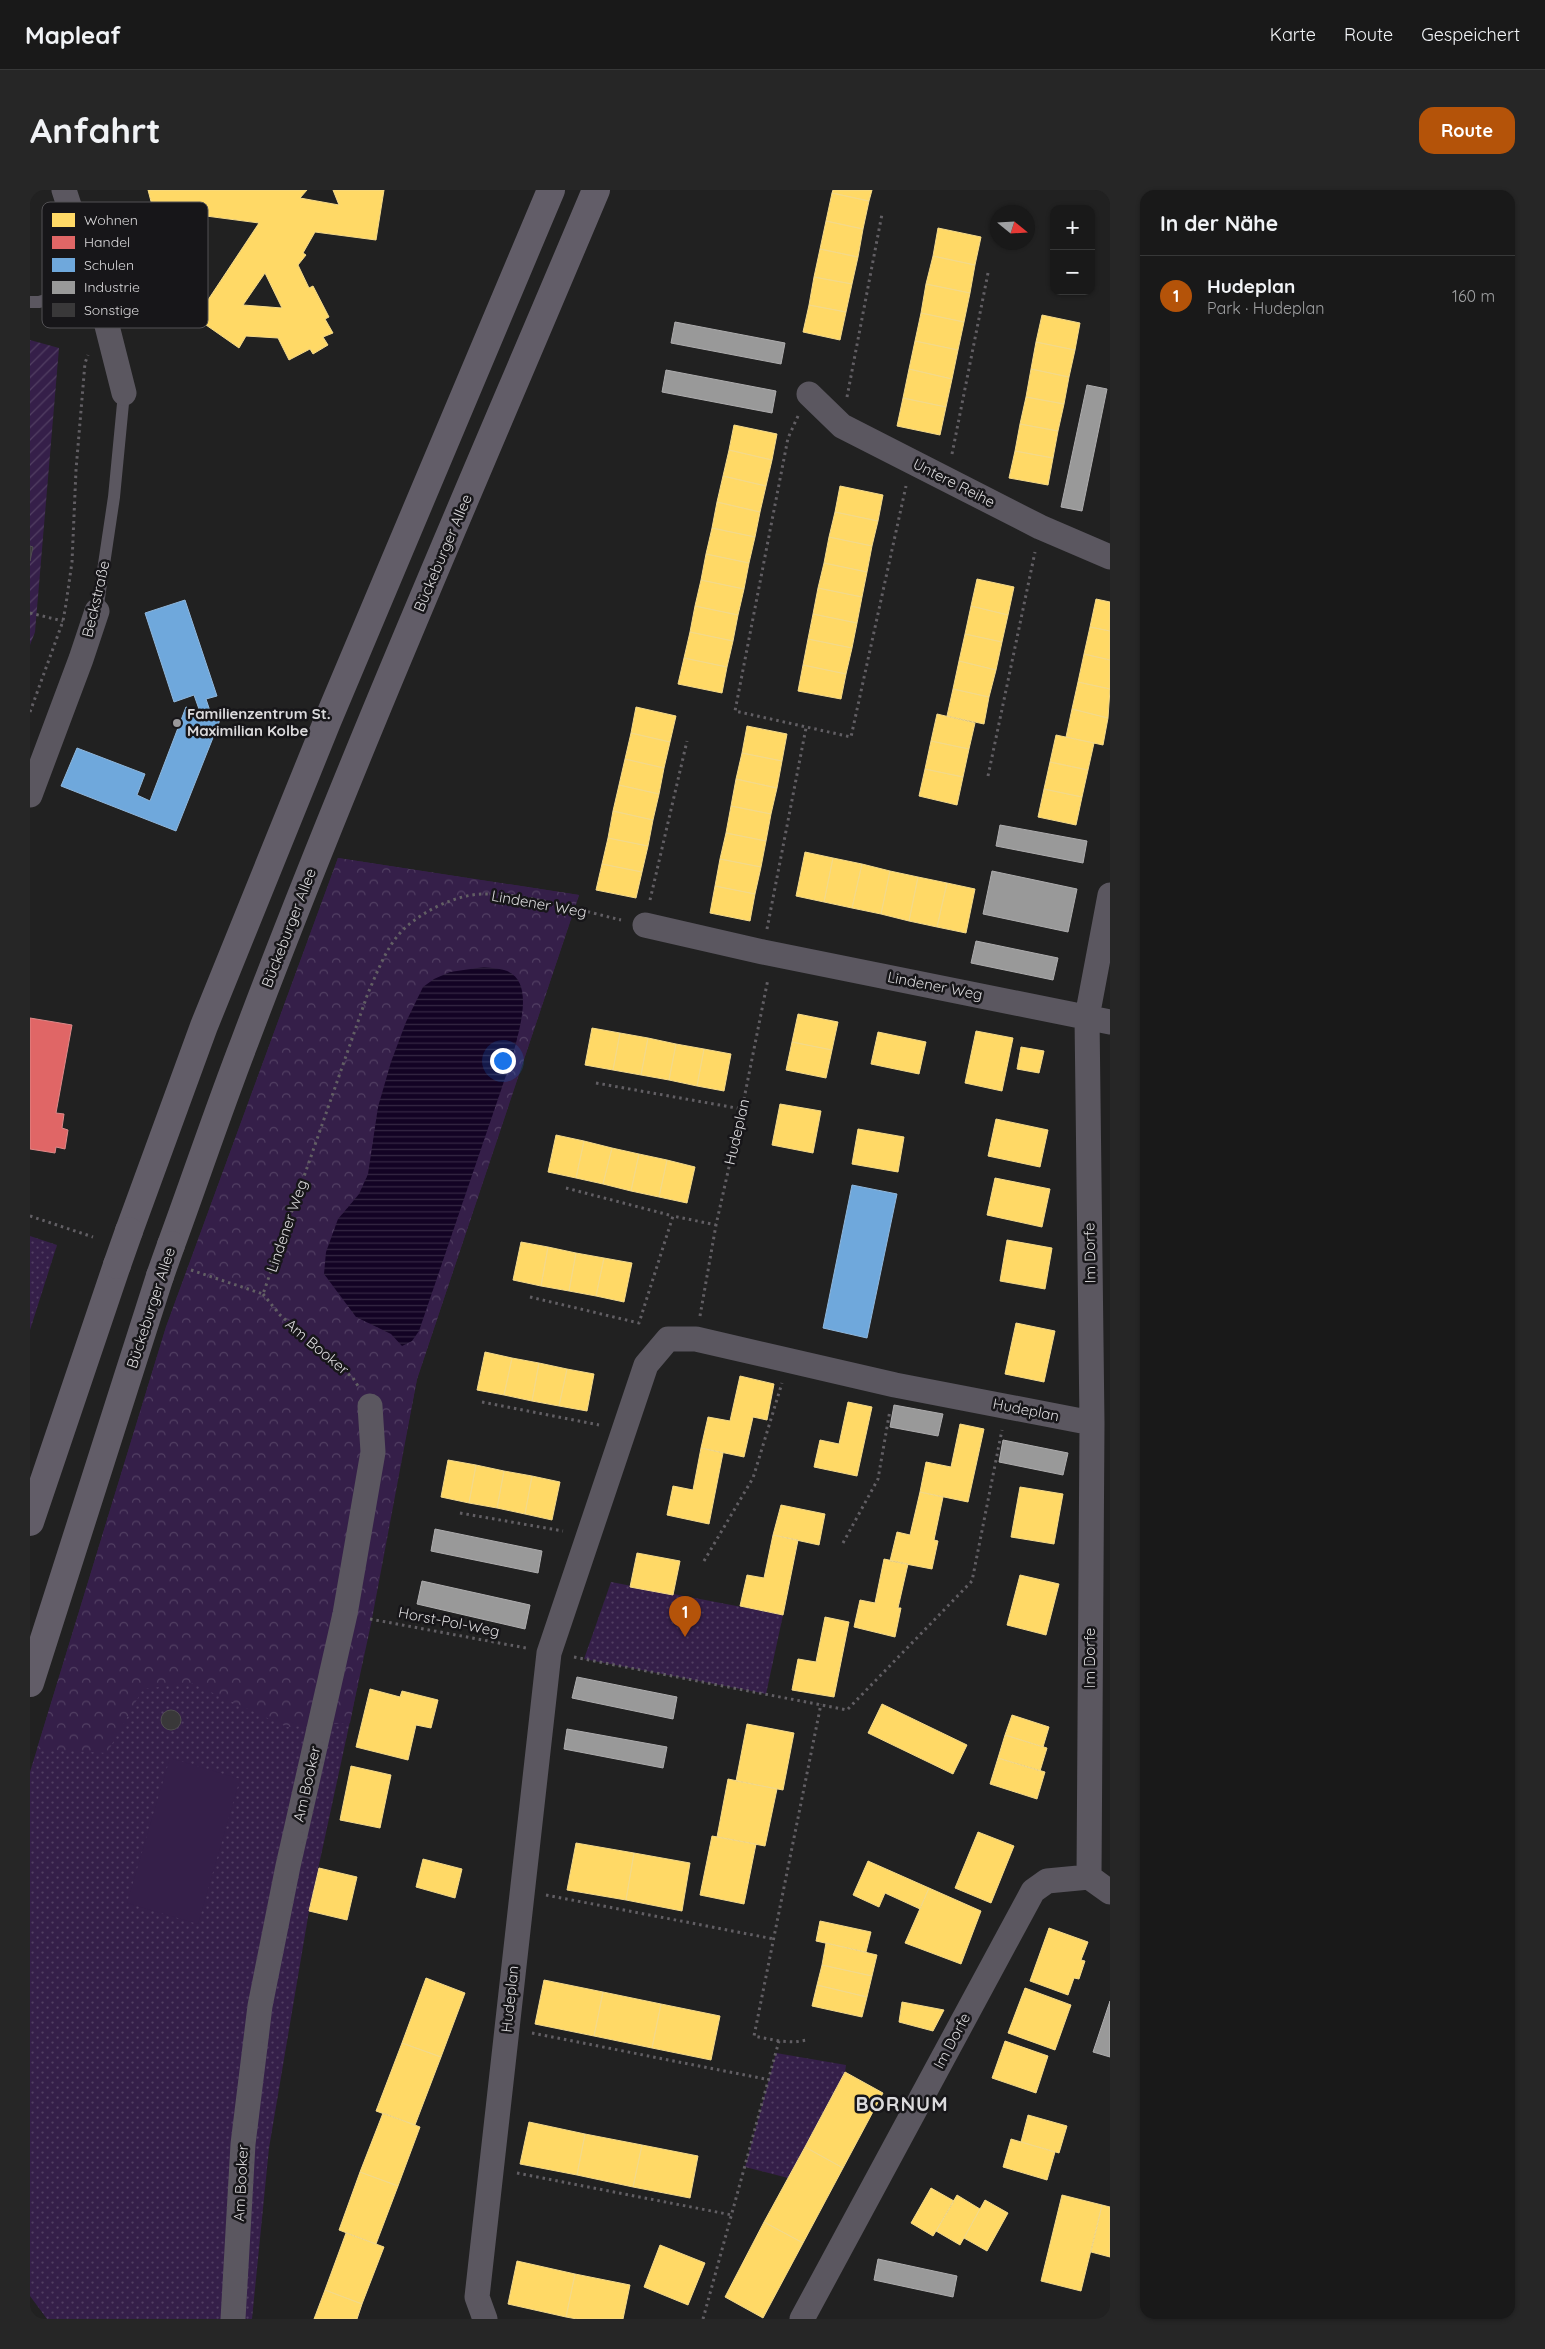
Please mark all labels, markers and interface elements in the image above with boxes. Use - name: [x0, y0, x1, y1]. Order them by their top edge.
- text: Mapleaf: [25, 20, 121, 50]
- text: Karte: [1270, 23, 1316, 46]
- text: Route: [1344, 23, 1393, 46]
- text: Gespeichert: [1421, 23, 1520, 46]
- button: Route: [1419, 107, 1515, 154]
- text: Anfahrt: [30, 108, 161, 152]
- legend: [42, 202, 208, 328]
- north arrow: [990, 205, 1035, 250]
- map controls: [1050, 205, 1095, 295]
- button: +: [1050, 205, 1095, 250]
- text: In der Nähe: [1160, 210, 1278, 236]
- text: Wohnen: [84, 211, 138, 229]
- text: Handel: [84, 233, 130, 251]
- button: −: [1050, 250, 1095, 295]
- text: Schulen: [84, 256, 134, 274]
- text: Hudeplan: [1207, 274, 1295, 298]
- text: Industrie: [84, 278, 140, 296]
- text: 1: [1173, 286, 1179, 306]
- text: 160 m: [1452, 286, 1495, 306]
- text: Park · Hudeplan: [1207, 298, 1324, 318]
- text: Sonstige: [84, 301, 139, 319]
- street label: Untere Reihe: [910, 454, 998, 511]
- street label: Bückeburger Allee: [409, 491, 476, 615]
- street label: Beckstraße: [77, 559, 114, 639]
- place label: Familienzentrum St. Maximilian Kolbe: [187, 704, 331, 740]
- marker: Familienzentrum St. Maximilian Kolbe: [171, 717, 183, 729]
- street label: Bückeburger Allee: [257, 865, 320, 990]
- street label: Lindener Weg: [490, 886, 588, 921]
- street label: Lindener Weg: [886, 967, 984, 1004]
- your location: [490, 1048, 516, 1074]
- street label: Hudeplan: [720, 1097, 753, 1167]
- street label: Lindener Weg: [262, 1177, 311, 1275]
- street label: Im Dorfe: [1079, 1223, 1100, 1283]
- street label: Bückeburger Allee: [122, 1245, 179, 1371]
- street label: Am Booker: [282, 1314, 353, 1379]
- street label: Hudeplan: [991, 1394, 1061, 1425]
- pin: 1: [669, 1596, 701, 1637]
- street label: Horst-Pol-Weg: [397, 1602, 501, 1641]
- street label: Im Dorfe: [1080, 1628, 1099, 1688]
- street label: Am Booker: [289, 1744, 325, 1824]
- street label: Hudeplan: [497, 1965, 522, 2033]
- street label: Im Dorfe: [929, 2010, 974, 2072]
- district label: BORNUM: [855, 2091, 949, 2116]
- street label: Am Booker: [229, 2144, 252, 2222]

